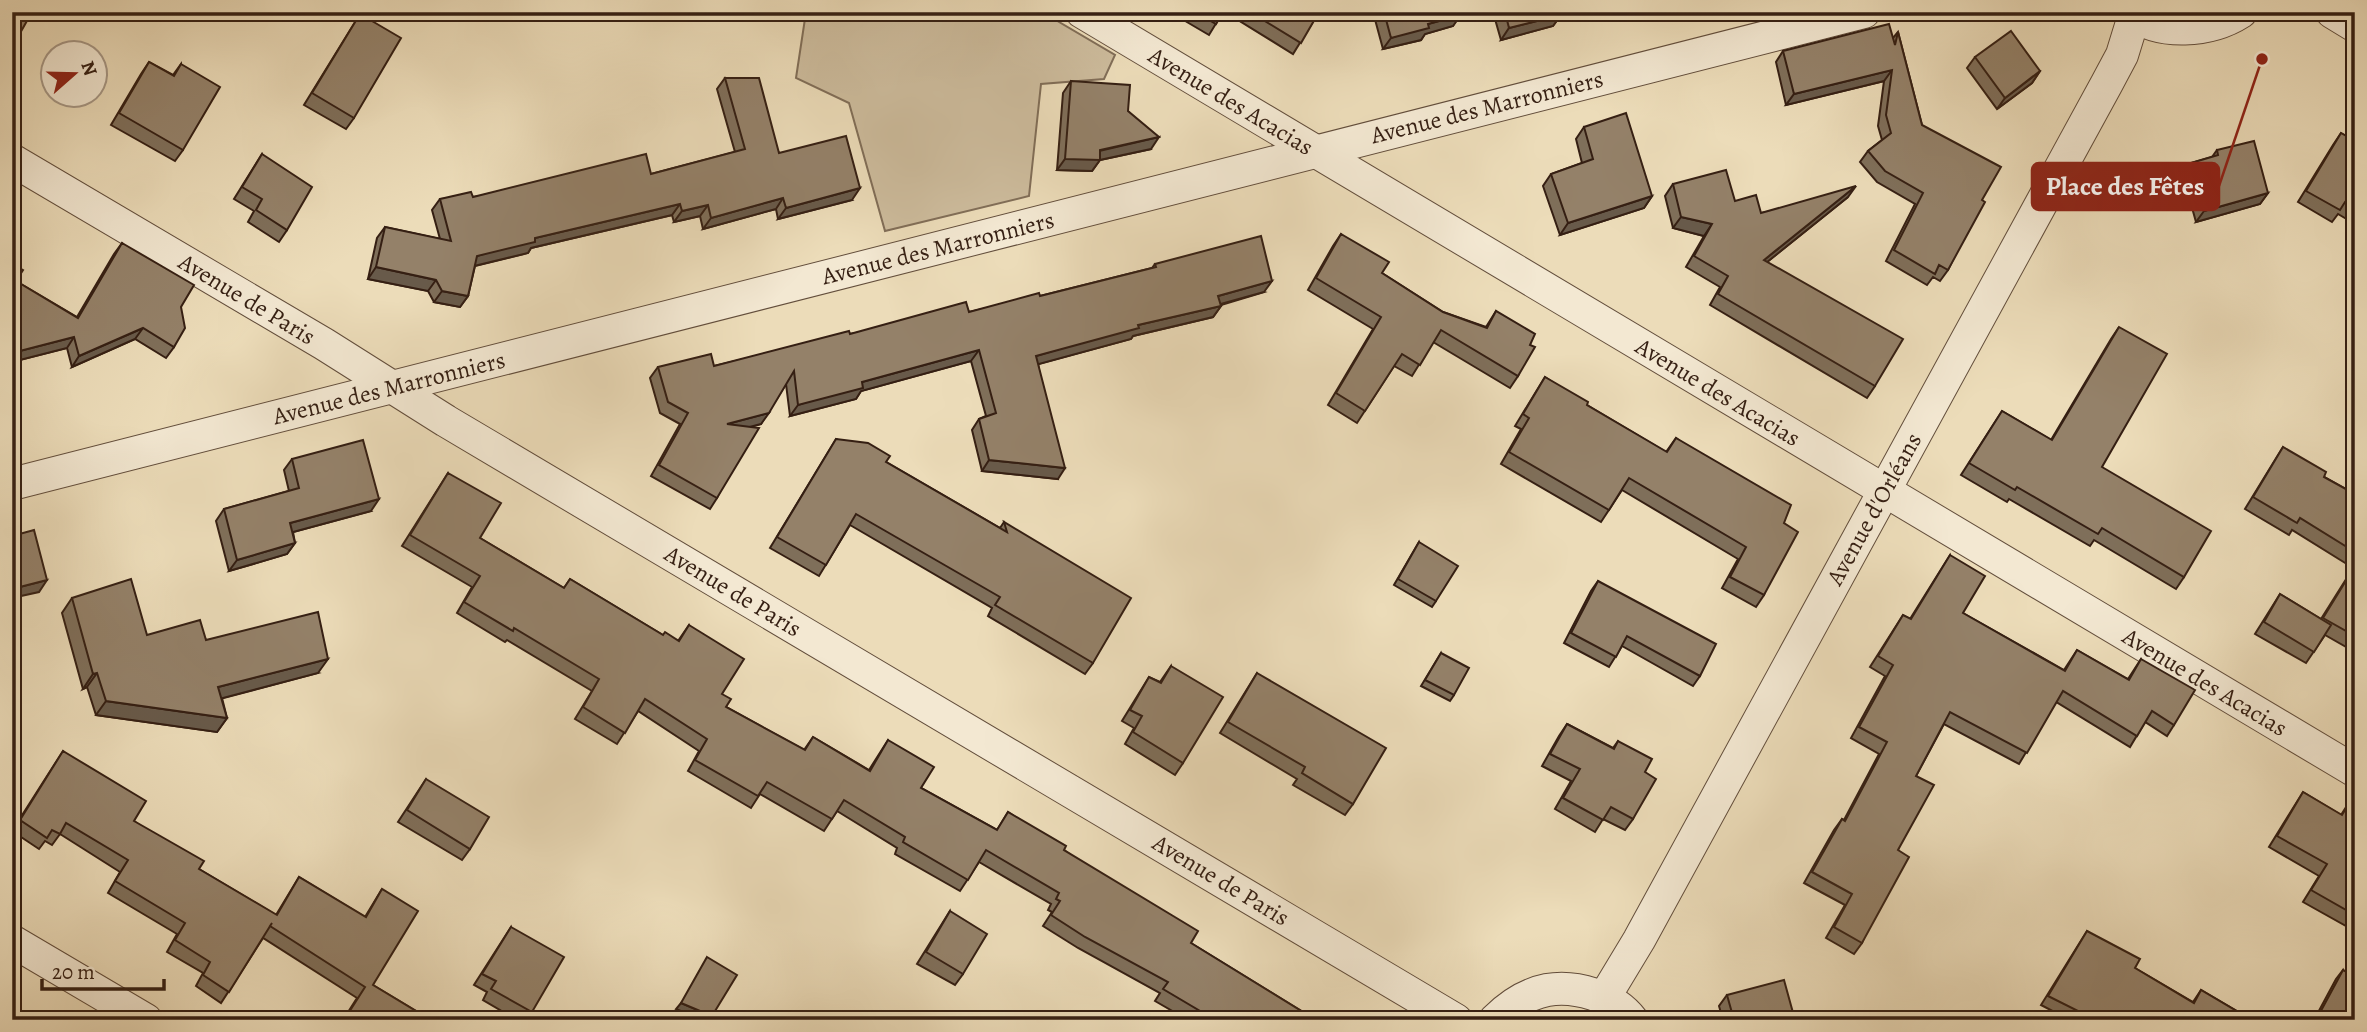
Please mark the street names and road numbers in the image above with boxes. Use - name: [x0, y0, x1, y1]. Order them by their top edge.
- street label: Avenue des Acacias: [1142, 39, 1319, 163]
- street label: Avenue des Marronniers: [1367, 63, 1606, 152]
- street label: Avenue des Marronniers: [818, 204, 1057, 293]
- street label: Avenue de Paris: [172, 245, 321, 352]
- street label: Avenue des Acacias: [1629, 330, 1806, 454]
- street label: Avenue des Marronniers: [269, 344, 508, 433]
- street label: Avenue d'Orléans: [1818, 427, 1929, 592]
- street label: Avenue de Paris: [658, 537, 807, 644]
- street label: Avenue des Acacias: [2116, 620, 2293, 744]
- street label: Avenue de Paris: [1146, 826, 1295, 933]

